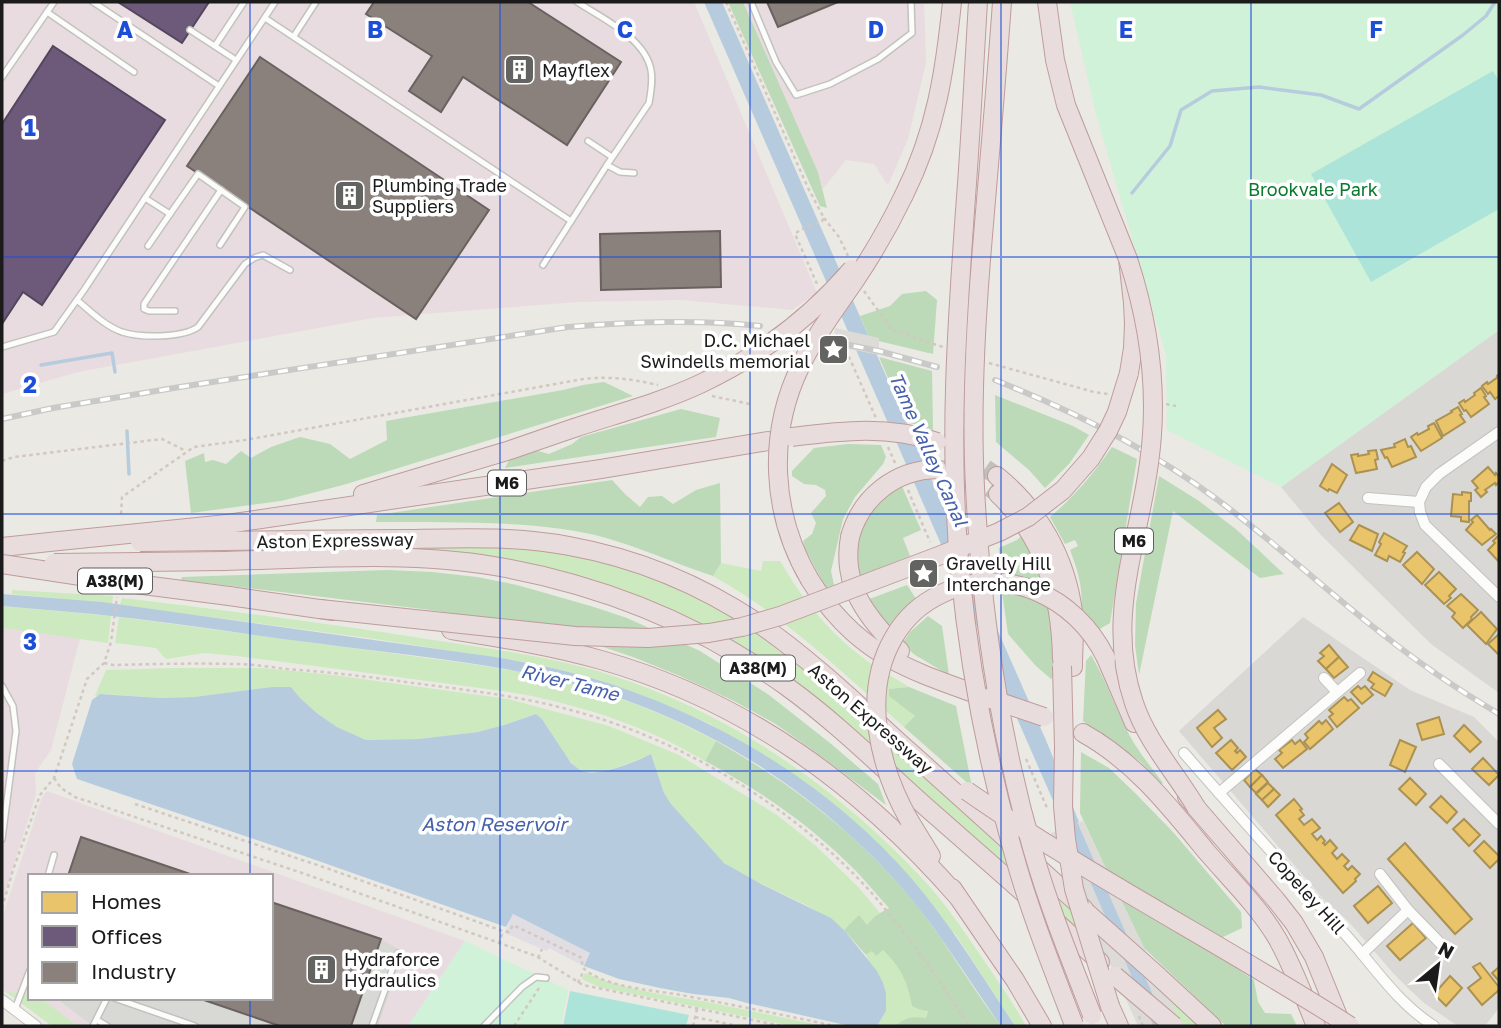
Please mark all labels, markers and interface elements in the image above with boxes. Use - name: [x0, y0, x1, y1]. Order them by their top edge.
- text: A: [117, 15, 134, 43]
- text: B: [367, 15, 383, 43]
- text: C: [617, 15, 633, 43]
- text: D: [868, 15, 884, 43]
- text: E: [1119, 15, 1133, 43]
- text: F: [1369, 15, 1383, 43]
- building icon: Mayflex: [502, 53, 536, 87]
- place label: Mayflex: [542, 59, 610, 81]
- text: 1: [24, 113, 36, 141]
- place label: Plumbing Trade Suppliers: [372, 174, 507, 217]
- building icon: Plumbing Trade Suppliers: [332, 178, 366, 212]
- park label: Brookvale Park: [1248, 178, 1378, 200]
- place label: D.C. Michael Swindells memorial: [640, 329, 810, 372]
- place icon: D.C. Michael Swindells memorial: [816, 333, 850, 367]
- water label: Tame Valley Canal: [885, 369, 974, 530]
- text: 2: [23, 370, 37, 398]
- road number: M6: [488, 470, 526, 496]
- street label: Aston Expressway: [256, 528, 414, 552]
- road number: M6: [1115, 528, 1153, 554]
- place label: Gravelly Hill Interchange: [946, 552, 1052, 595]
- place icon: Gravelly Hill Interchange: [906, 556, 940, 590]
- road number: A38(M): [78, 568, 152, 594]
- text: 3: [23, 627, 37, 655]
- road number: A38(M): [721, 656, 795, 680]
- street label: Aston Expressway: [804, 658, 938, 778]
- water label: River Tame: [519, 659, 623, 706]
- water label: Aston Reservoir: [421, 812, 569, 835]
- street label: Copeley Hill: [1264, 846, 1350, 938]
- legend: [28, 874, 273, 1000]
- text: Homes: [91, 888, 161, 914]
- text: Offices: [91, 923, 162, 949]
- north arrow: [1403, 930, 1473, 1000]
- text: N: [1435, 936, 1458, 963]
- place label: Hydraforce Hydraulics: [344, 948, 440, 991]
- building icon: Hydraforce Hydraulics: [304, 952, 338, 986]
- text: Industry: [91, 958, 176, 984]

